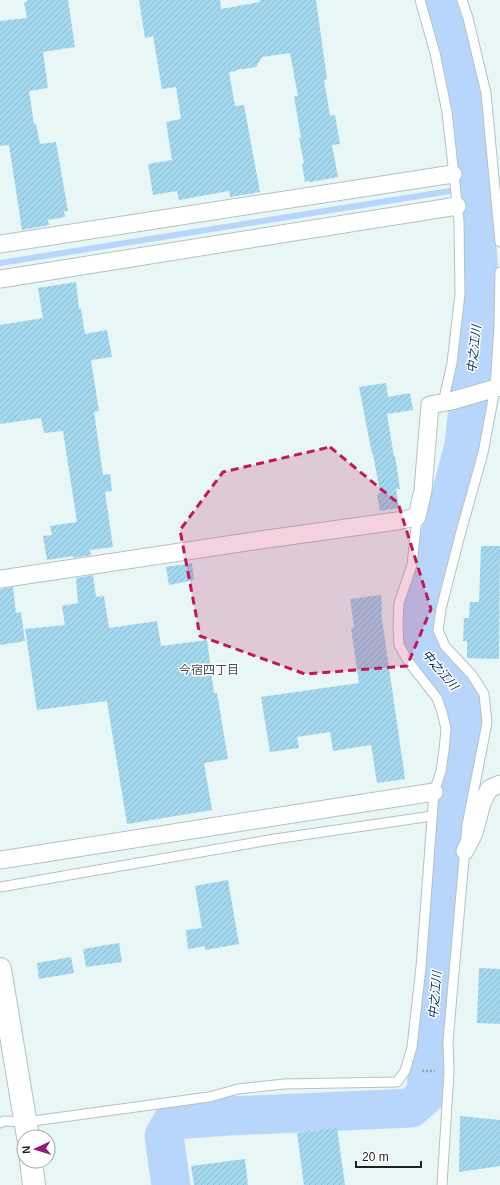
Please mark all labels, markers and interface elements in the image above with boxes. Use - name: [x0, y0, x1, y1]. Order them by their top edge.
- water label: 中之江川: [465, 322, 484, 374]
- water label: 中之江川: [419, 647, 462, 694]
- district label: 今宿四丁目: [179, 663, 239, 677]
- water label: 中之江川: [426, 968, 444, 1020]
- north arrow: [16, 1129, 56, 1169]
- scale bar: [356, 1143, 421, 1169]
- text: N: [20, 1145, 32, 1154]
- text: 20 m: [362, 1150, 389, 1164]

